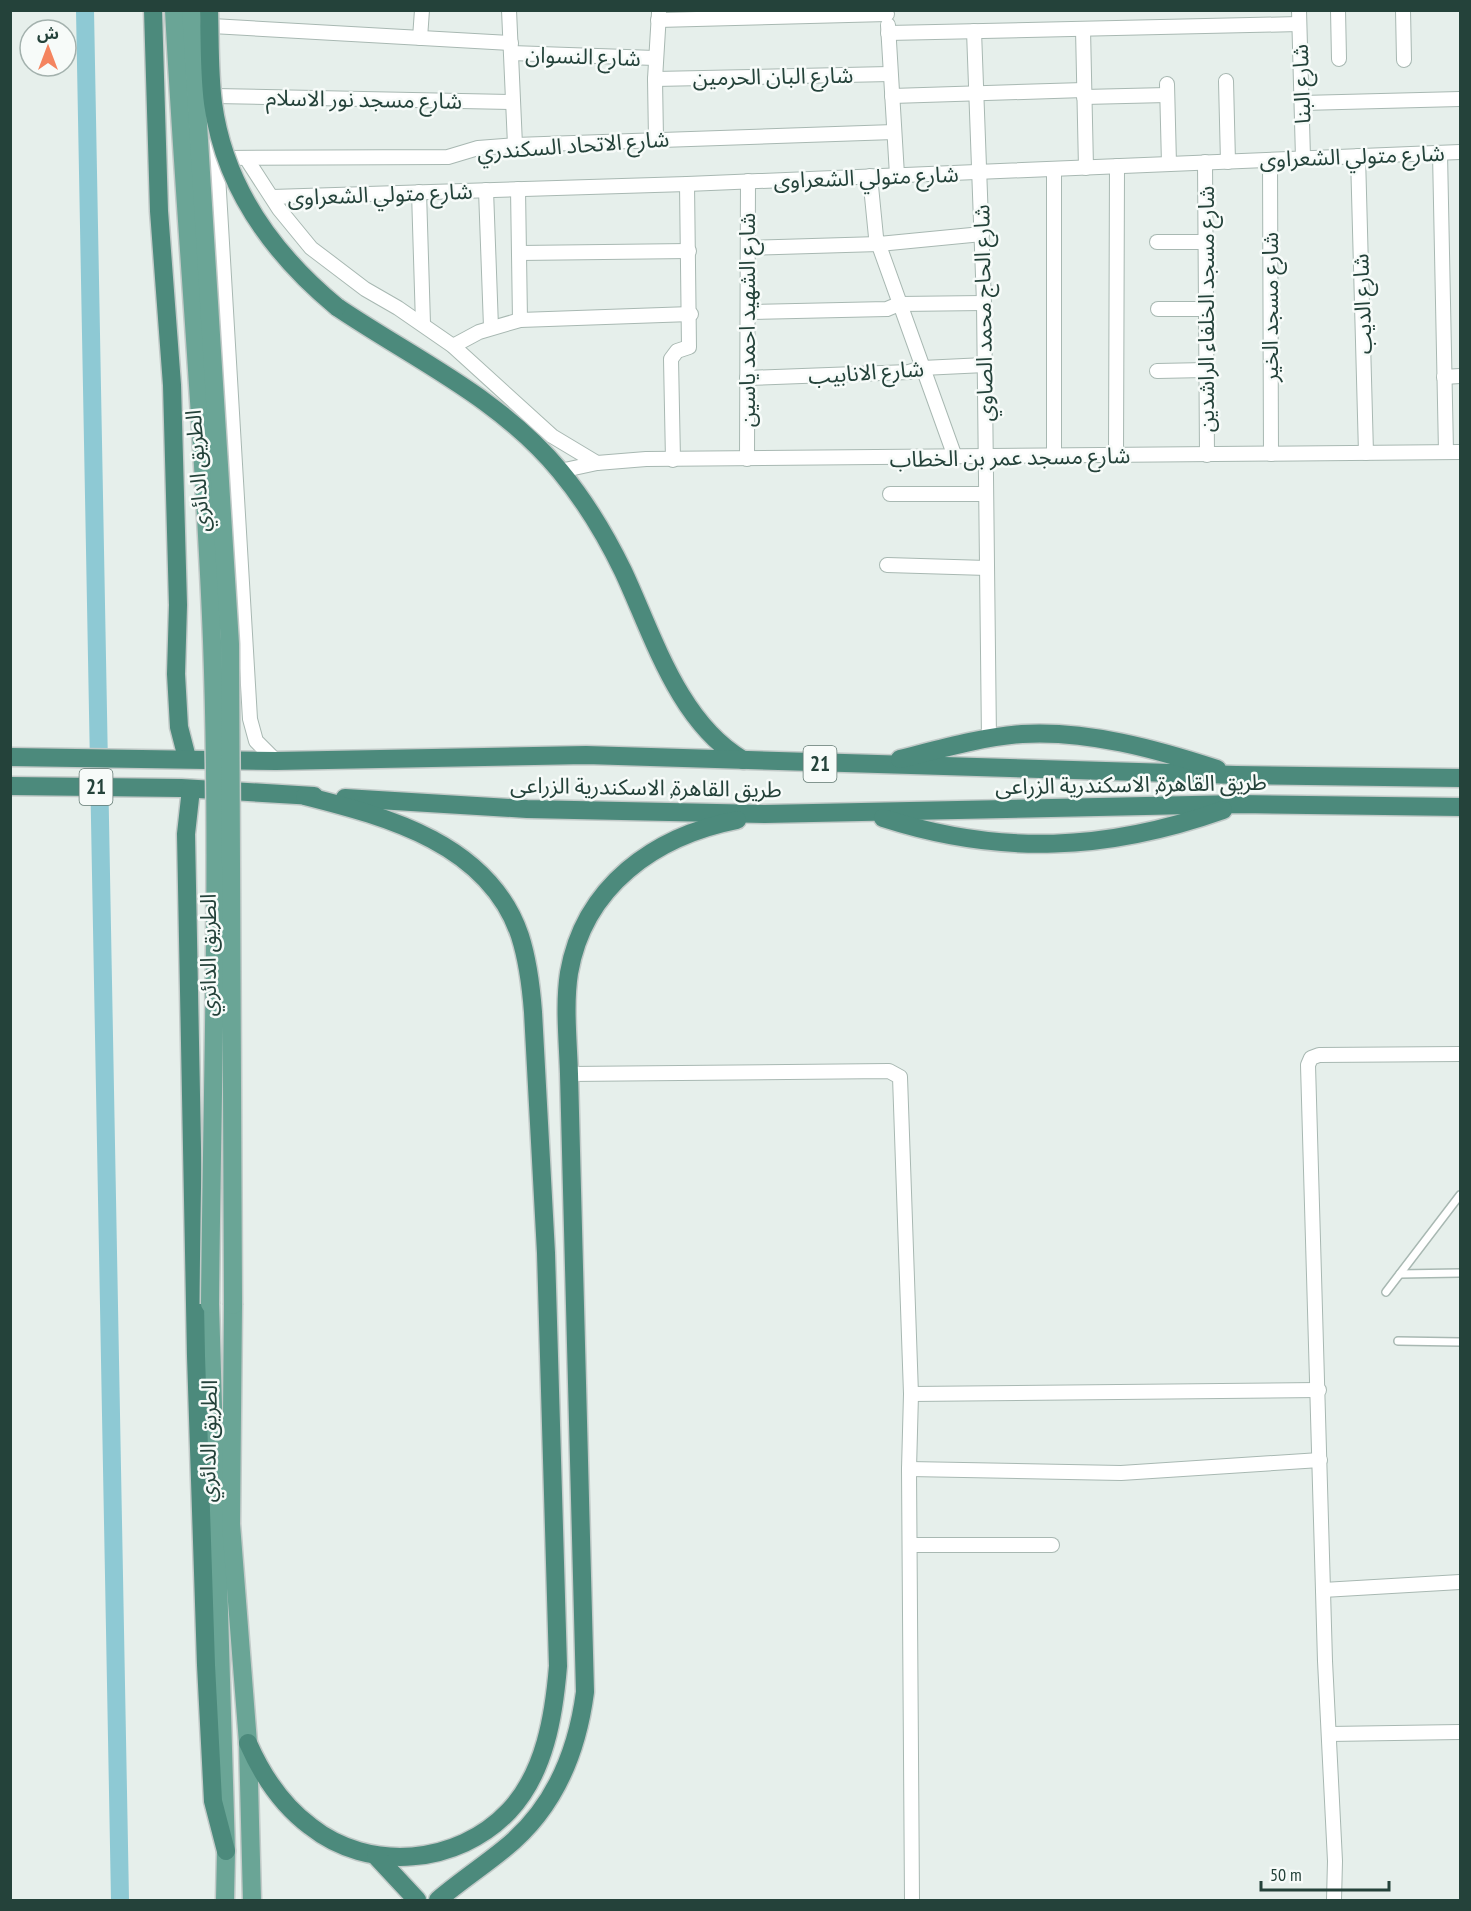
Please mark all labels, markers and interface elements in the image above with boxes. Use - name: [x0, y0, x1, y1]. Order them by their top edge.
- north arrow: [18, 18, 78, 78]
- text: ش: [37, 23, 59, 43]
- street label: شارع النسوان: [525, 40, 641, 75]
- street label: شارع البنا: [1286, 43, 1319, 124]
- street label: شارع البان الحرمين: [692, 61, 854, 94]
- street label: شارع مسجد نور الاسلام: [266, 83, 462, 118]
- street label: شارع الاتحاد السكندري: [476, 124, 670, 169]
- street label: شارع متولي الشعراوى: [1259, 139, 1445, 176]
- street label: شارع متولي الشعراوى: [773, 160, 959, 197]
- street label: شارع متولي الشعراوى: [287, 177, 473, 214]
- street label: شارع مسجد الخلفاء الراشدين: [1192, 186, 1223, 432]
- street label: شارع الحاج محمد الصاوي: [967, 204, 1002, 422]
- street label: شارع الشهيد احمد ياسين: [733, 213, 764, 427]
- street label: شارع مسجد الخير: [1256, 232, 1287, 383]
- street label: شارع الديب: [1346, 253, 1381, 355]
- street label: شارع الانابيب: [807, 354, 925, 393]
- street label: الطريق الدائري: [179, 409, 218, 533]
- street label: شارع مسجد عمر بن الخطاب: [889, 441, 1131, 476]
- road number: 21: [804, 746, 836, 782]
- street label: طريق القاهرة, الاسكندرية الزراعى: [995, 768, 1267, 800]
- road number: 21: [80, 769, 112, 805]
- street label: طريق القاهرة, الاسكندرية الزراعى: [510, 771, 782, 803]
- street label: الطريق الدائري: [194, 894, 225, 1016]
- street label: الطريق الدائري: [193, 1379, 226, 1503]
- scale bar: [1261, 1854, 1388, 1892]
- text: 50 m: [1270, 1863, 1302, 1886]

